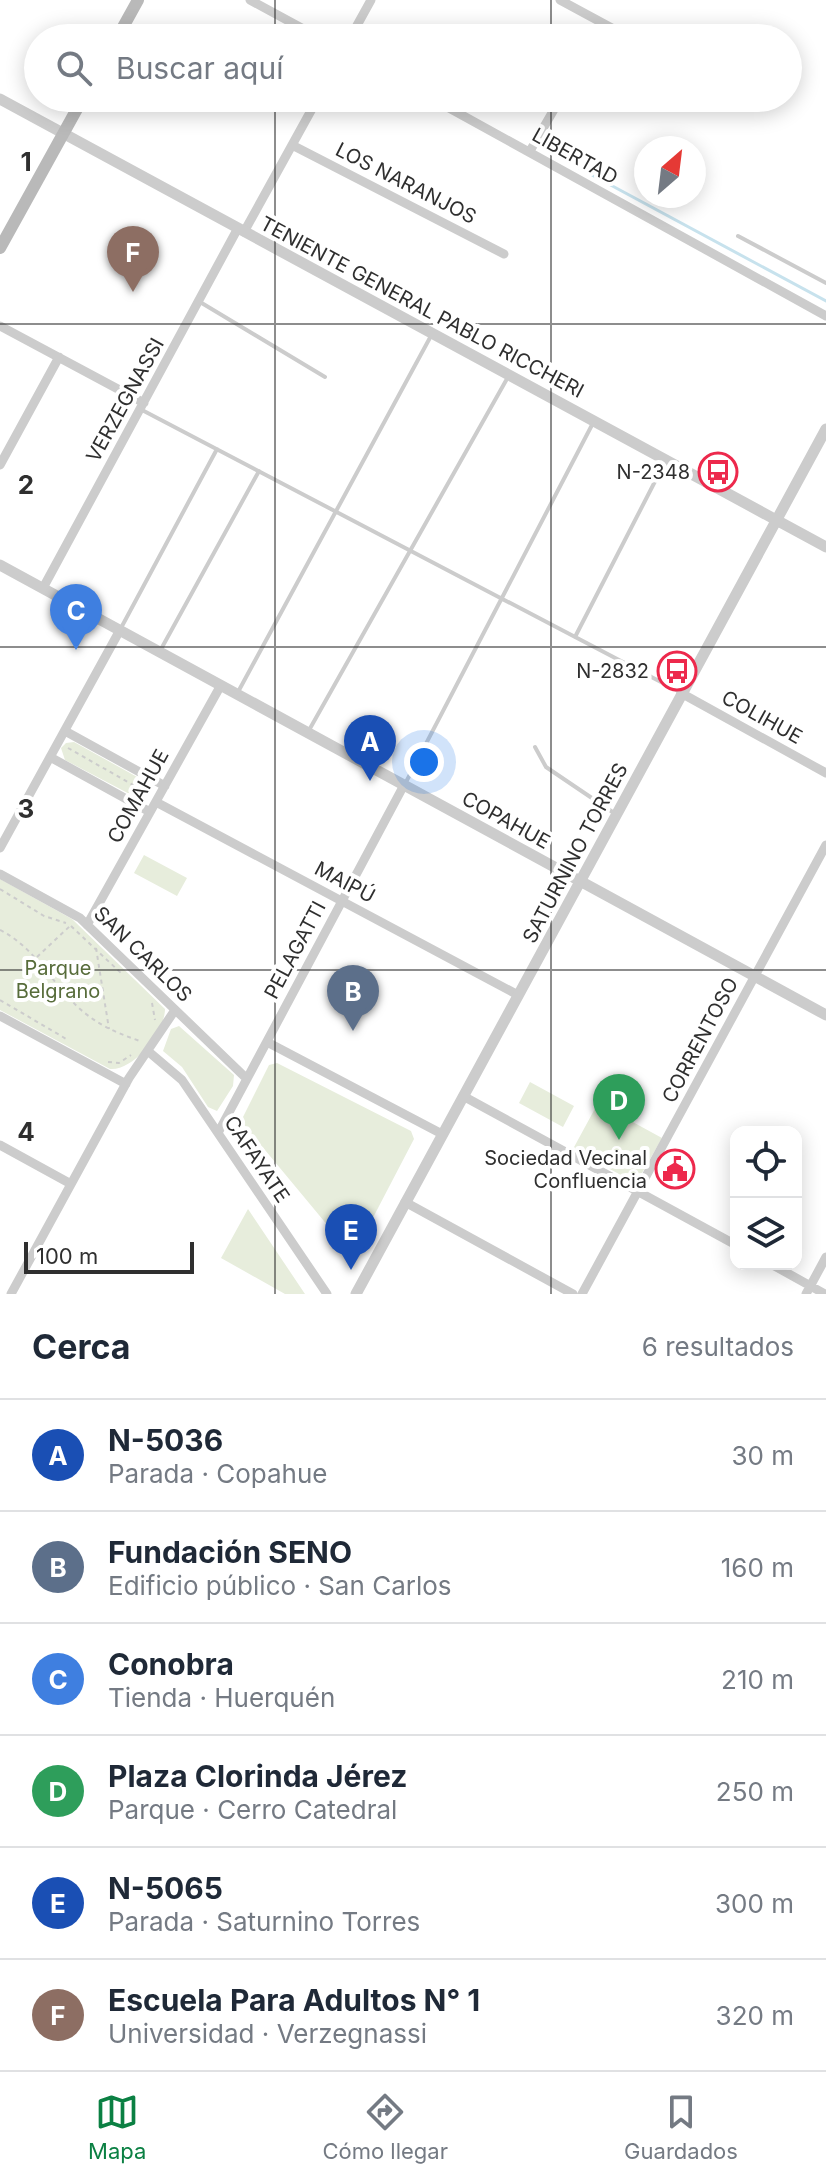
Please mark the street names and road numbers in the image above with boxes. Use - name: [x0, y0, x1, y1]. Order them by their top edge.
- street label: LIBERTAD: [528, 123, 622, 189]
- street label: LOS NARANJOS: [332, 137, 480, 229]
- street label: TENIENTE GENERAL PABLO RICCHERI: [256, 211, 588, 403]
- street label: VERZEGNASSI: [81, 334, 169, 466]
- street label: COLIHUE: [718, 685, 806, 749]
- street label: COMAHUE: [102, 745, 174, 847]
- street label: SATURNINO TORRES: [517, 759, 633, 947]
- street label: COPAHUE: [458, 786, 554, 854]
- street label: MAIPÚ: [311, 855, 380, 908]
- street label: PELAGATTI: [259, 897, 331, 1003]
- street label: SAN CARLOS: [89, 901, 197, 1007]
- street label: CORRENTOSO: [657, 973, 743, 1107]
- street label: CAFAYATE: [219, 1111, 295, 1207]

